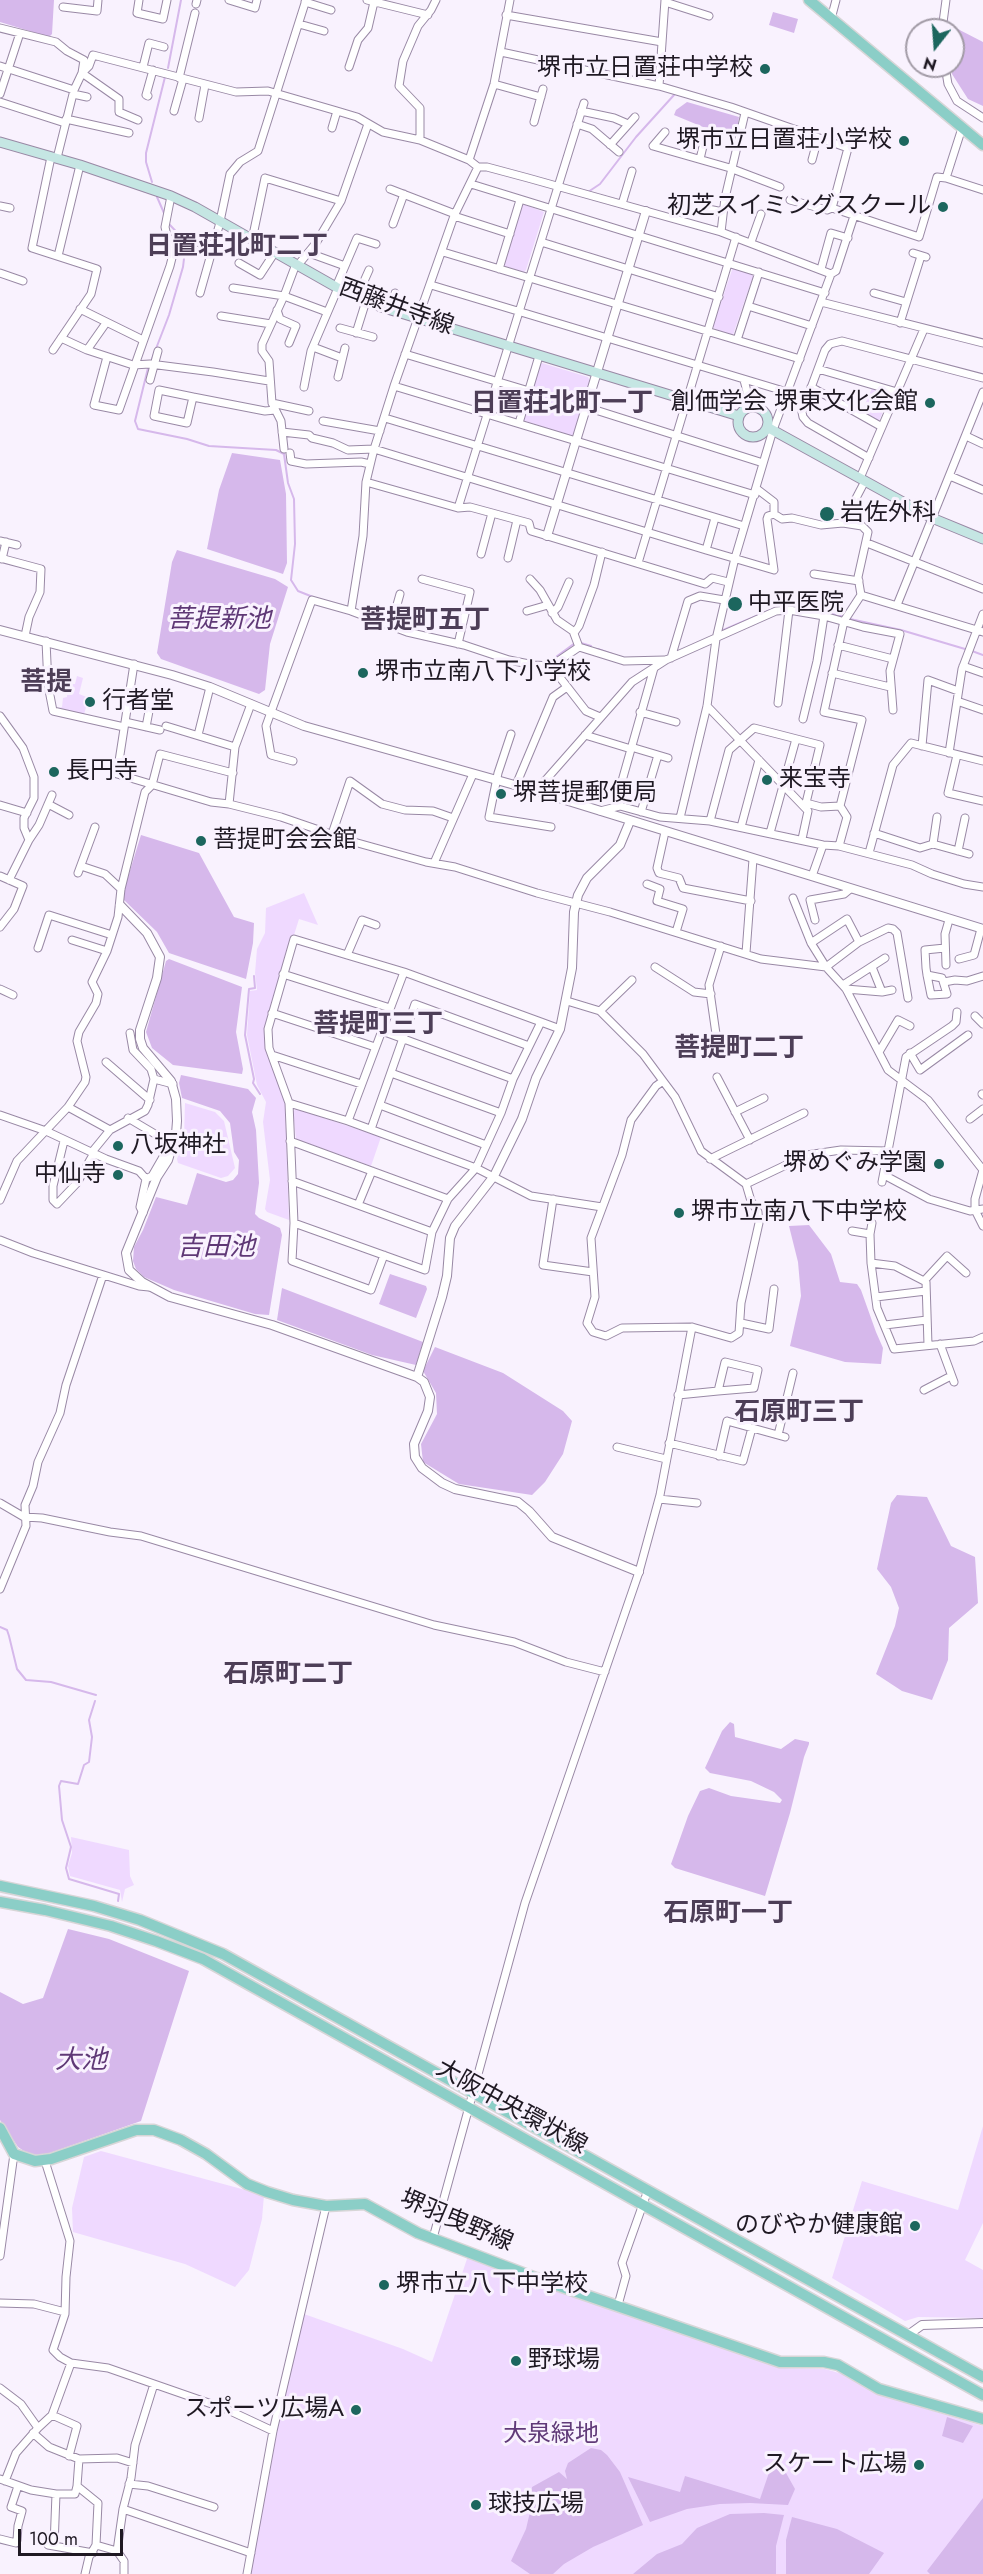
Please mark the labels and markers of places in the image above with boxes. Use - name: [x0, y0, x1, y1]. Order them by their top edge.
- place label: 堺市立日置荘中学校: [537, 55, 753, 83]
- marker: 堺市立日置荘中学校: [758, 62, 772, 76]
- place label: 堺市立日置荘小学校: [676, 127, 892, 155]
- marker: 堺市立日置荘小学校: [897, 134, 911, 148]
- place label: 初芝スイミングスクール: [667, 193, 931, 221]
- marker: 初芝スイミングスクール: [936, 200, 950, 214]
- place label: 創価学会 堺東文化会館: [671, 389, 918, 417]
- marker: 創価学会 堺東文化会館: [923, 396, 937, 410]
- place label: 岩佐外科: [840, 500, 936, 528]
- marker: 岩佐外科: [818, 505, 836, 523]
- place label: 中平医院: [748, 590, 844, 618]
- marker: 中平医院: [726, 595, 744, 613]
- place label: 堺市立南八下小学校: [375, 659, 591, 687]
- marker: 堺市立南八下小学校: [356, 666, 370, 680]
- place label: 行者堂: [102, 688, 174, 716]
- marker: 行者堂: [83, 695, 97, 709]
- place label: 長円寺: [66, 758, 138, 786]
- marker: 長円寺: [47, 765, 61, 779]
- place label: 来宝寺: [779, 766, 851, 794]
- marker: 来宝寺: [760, 773, 774, 787]
- place label: 堺菩提郵便局: [513, 780, 657, 808]
- marker: 堺菩提郵便局: [494, 787, 508, 801]
- place label: 菩提町会会館: [213, 827, 357, 855]
- marker: 菩提町会会館: [194, 834, 208, 848]
- place label: 八坂神社: [130, 1132, 226, 1160]
- marker: 八坂神社: [111, 1139, 125, 1153]
- place label: 堺めぐみ学園: [783, 1150, 927, 1178]
- marker: 堺めぐみ学園: [932, 1157, 946, 1171]
- place label: 中仙寺: [34, 1161, 106, 1189]
- marker: 中仙寺: [111, 1168, 125, 1182]
- place label: 堺市立南八下中学校: [691, 1199, 907, 1227]
- marker: 堺市立南八下中学校: [672, 1206, 686, 1220]
- place label: のびやか健康館: [735, 2212, 903, 2240]
- marker: のびやか健康館: [908, 2219, 922, 2233]
- place label: 堺市立八下中学校: [396, 2271, 588, 2299]
- marker: 堺市立八下中学校: [377, 2278, 391, 2292]
- place label: 野球場: [528, 2347, 600, 2375]
- marker: 野球場: [509, 2354, 523, 2368]
- place label: スポーツ広場A: [184, 2396, 344, 2424]
- marker: スポーツ広場A: [349, 2403, 363, 2417]
- place label: スケート広場: [763, 2451, 907, 2479]
- marker: スケート広場: [912, 2458, 926, 2472]
- place label: 球技広場: [488, 2491, 584, 2519]
- marker: 球技広場: [469, 2498, 483, 2512]

